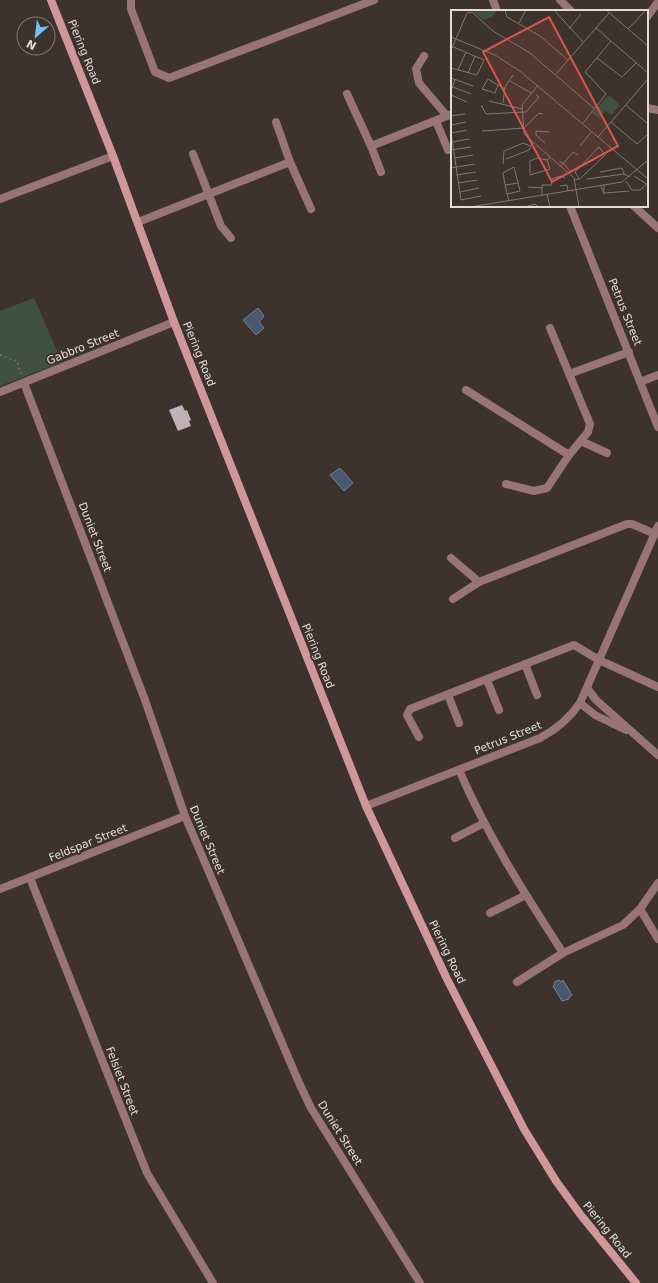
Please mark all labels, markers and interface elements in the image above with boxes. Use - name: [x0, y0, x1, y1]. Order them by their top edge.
- inset map: [451, 10, 648, 207]
- north arrow: [16, 16, 56, 56]
- street label: Piering Road: [65, 18, 103, 86]
- text: N: [24, 36, 39, 52]
- street label: Petrus Street: [606, 276, 645, 348]
- street label: Piering Road: [180, 320, 218, 388]
- street label: Gabbro Street: [45, 326, 122, 367]
- street label: Duniet Street: [76, 500, 114, 574]
- street label: Piering Road: [299, 622, 337, 690]
- street label: Petrus Street: [472, 718, 544, 757]
- street label: Duniet Street: [187, 804, 228, 877]
- street label: Feldspar Street: [47, 821, 130, 865]
- street label: Piering Road: [426, 918, 468, 986]
- street label: Felsiet Street: [103, 1045, 141, 1118]
- street label: Duniet Street: [315, 1098, 365, 1168]
- street label: Piering Road: [580, 1199, 634, 1261]

